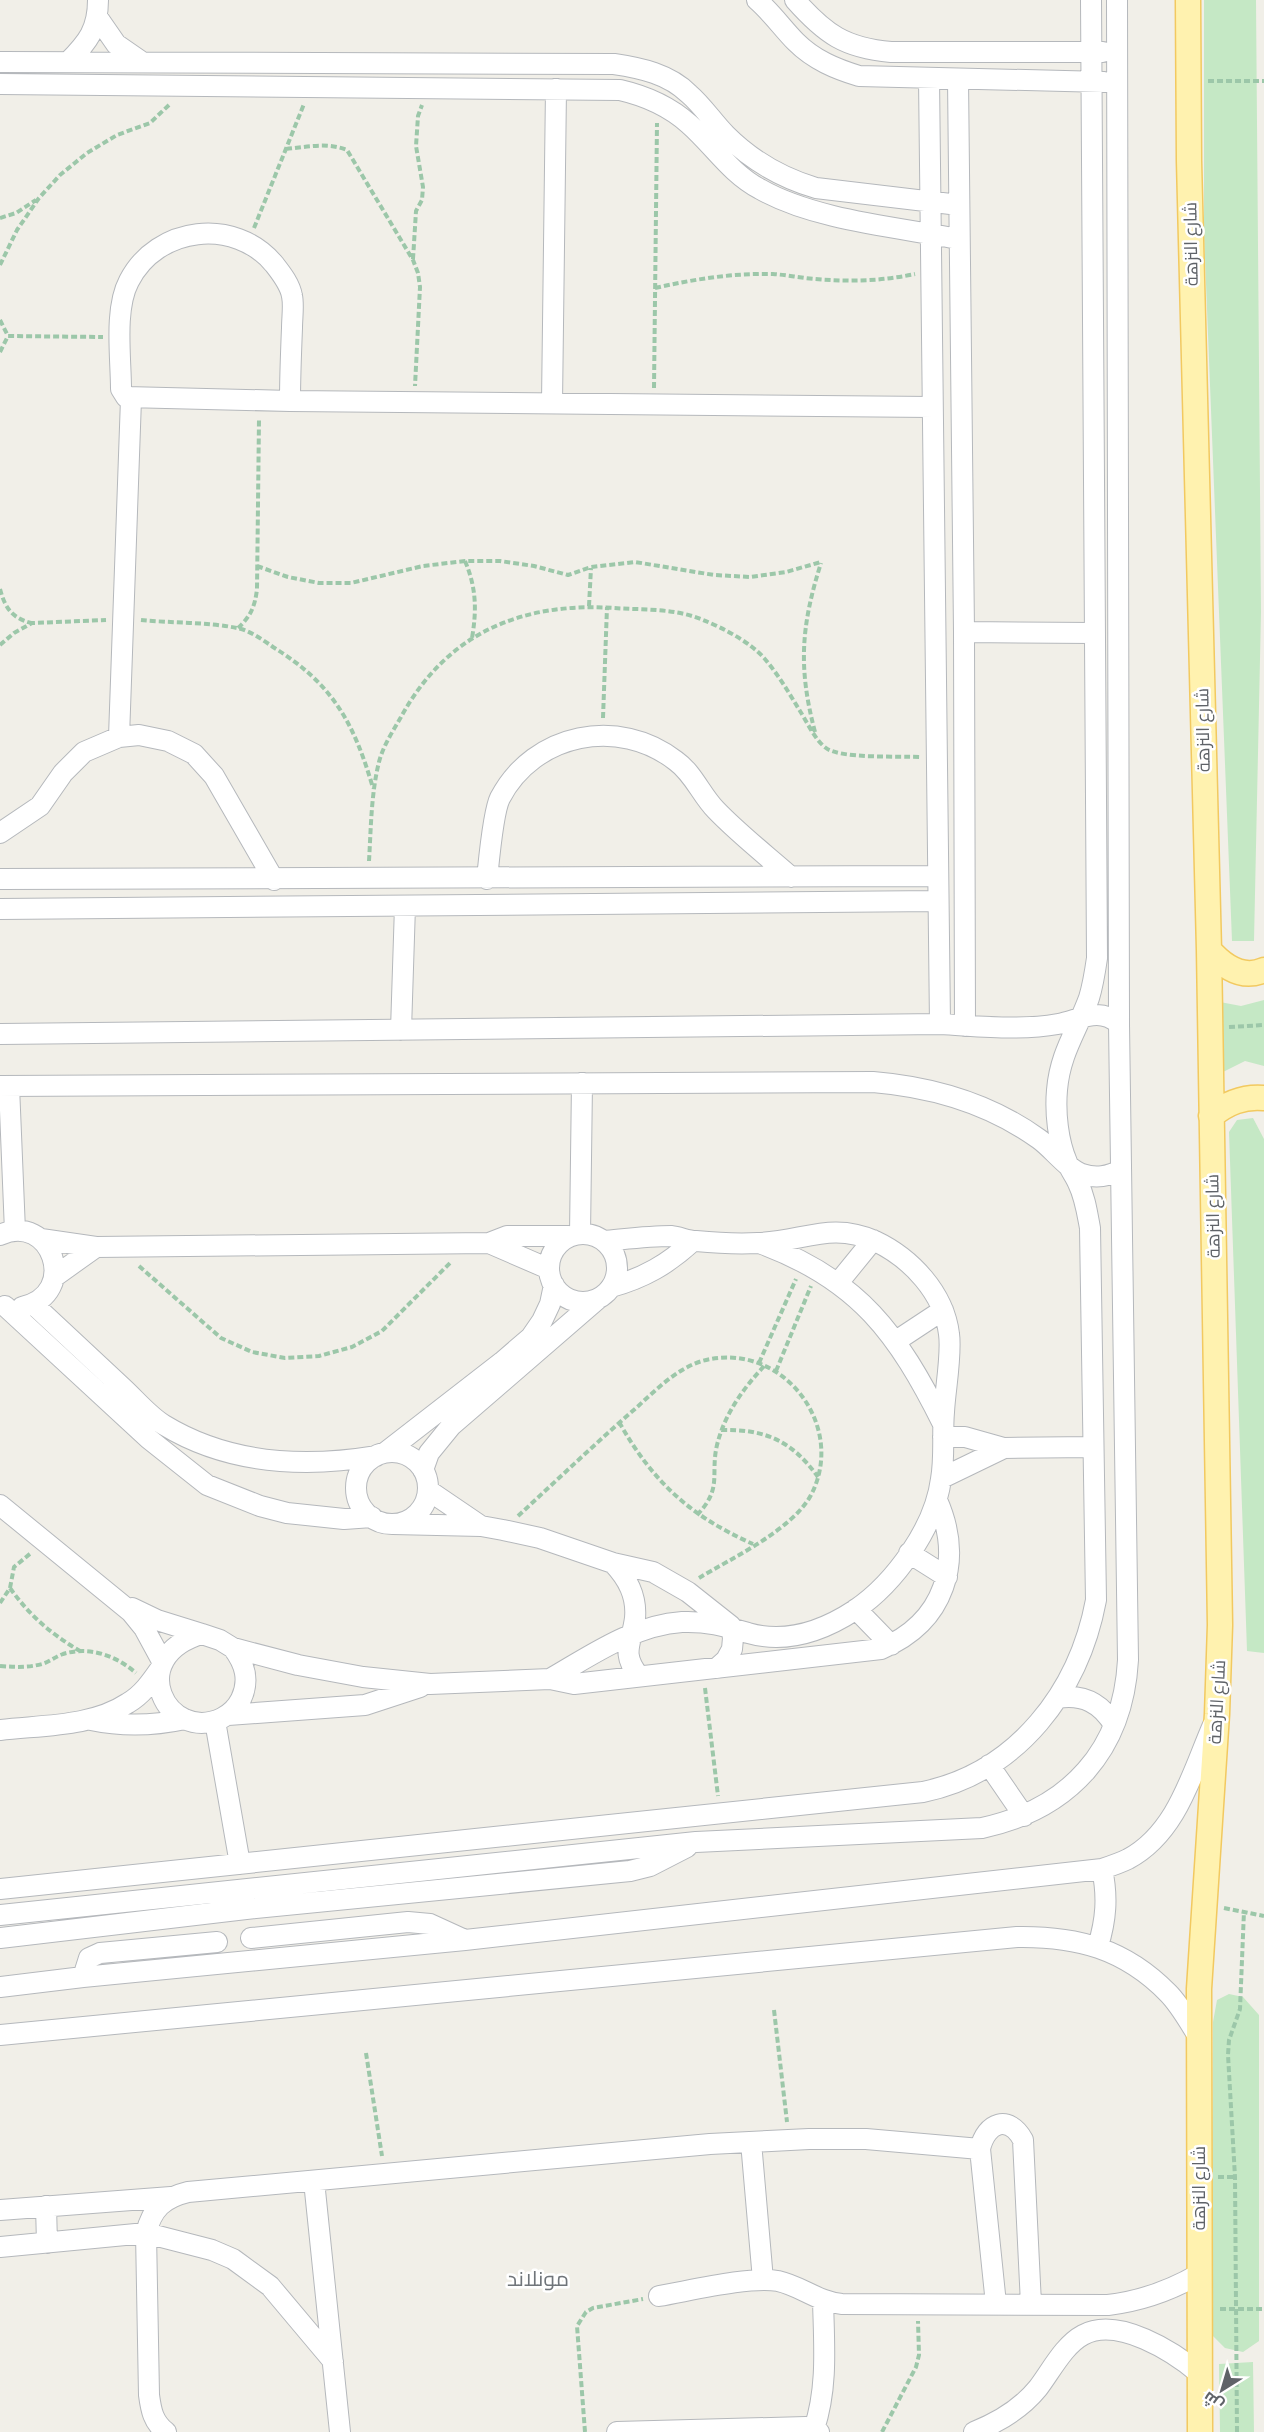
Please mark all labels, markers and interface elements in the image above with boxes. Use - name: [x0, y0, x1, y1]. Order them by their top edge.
- street label: شارع النزهة: [1178, 202, 1204, 286]
- street label: شارع النزهة: [1190, 688, 1216, 772]
- street label: شارع النزهة: [1200, 1174, 1226, 1258]
- street label: شارع النزهة: [1203, 1659, 1231, 1745]
- street label: شارع النزهة: [1187, 2146, 1211, 2230]
- district label: مونلاند: [507, 2264, 569, 2292]
- north arrow: [1192, 2360, 1252, 2420]
- text: ش: [1199, 2388, 1227, 2416]

